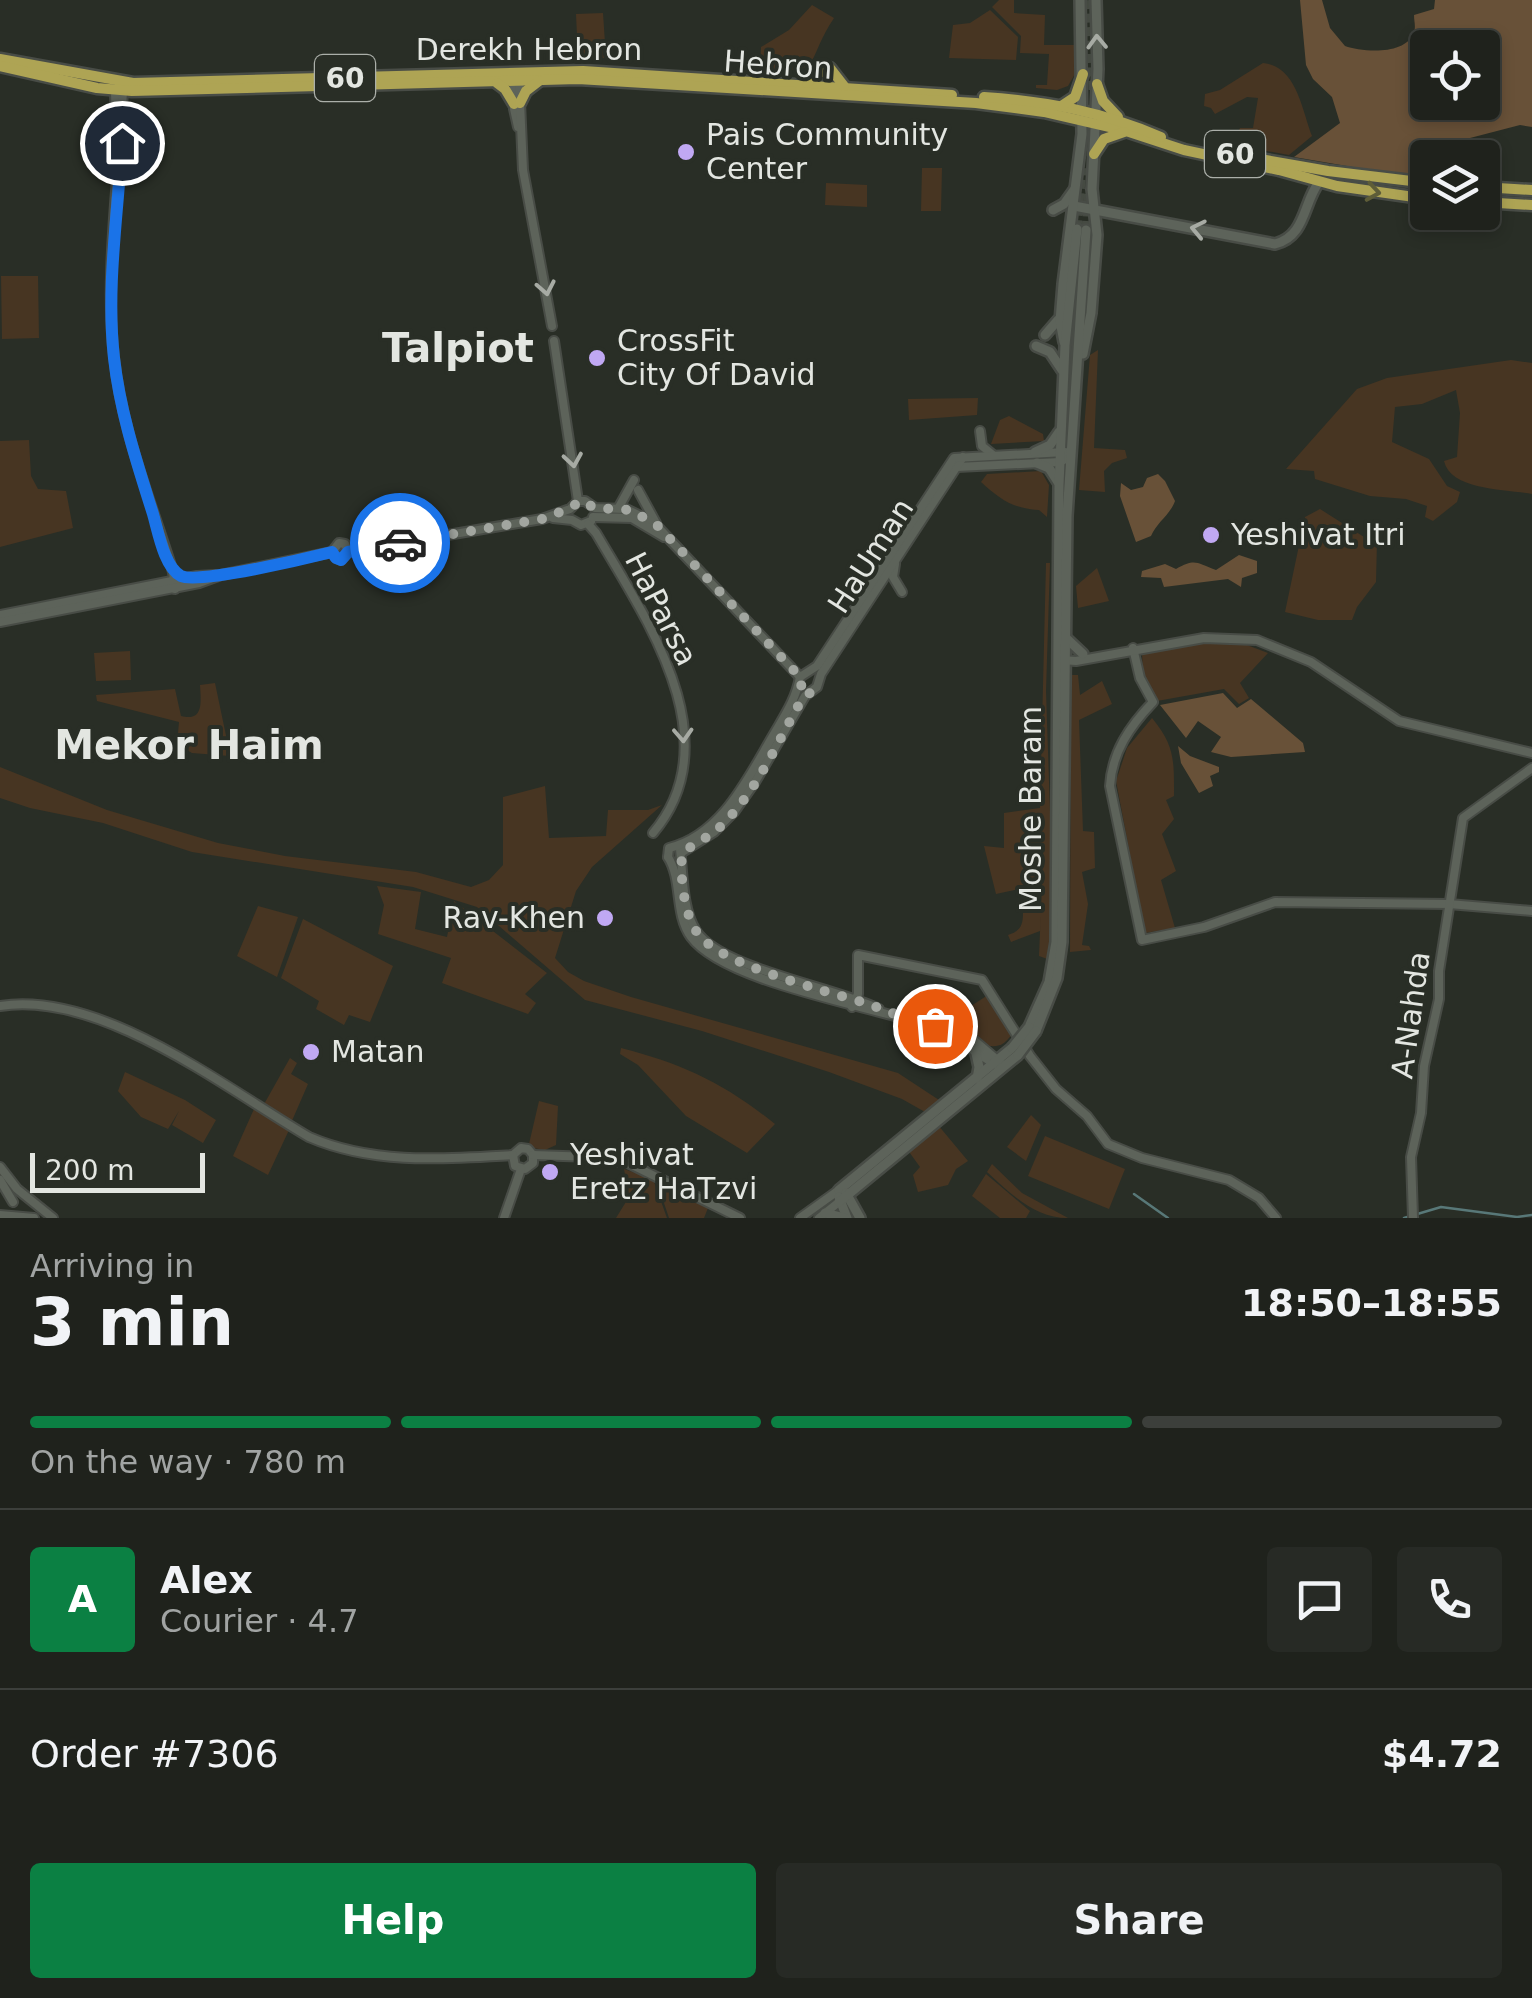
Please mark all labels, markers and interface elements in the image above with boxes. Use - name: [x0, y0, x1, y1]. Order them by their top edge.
- map controls: [1410, 30, 1500, 230]
- button: locate: [1410, 30, 1500, 120]
- street label: Derekh Hebron: [416, 32, 642, 67]
- one-way arrow: [1086, 33, 1107, 49]
- street label: Hebron: [722, 43, 834, 86]
- road number: 60: [315, 55, 375, 101]
- pin: [80, 101, 165, 186]
- icon: home: [95, 116, 150, 171]
- place label: Pais Community Center: [706, 117, 948, 186]
- road number: 60: [1205, 131, 1265, 177]
- button: layers: [1410, 140, 1500, 230]
- marker: Pais Community Center: [675, 141, 697, 163]
- one-way arrow: [1365, 181, 1382, 202]
- one-way arrow: [1190, 219, 1207, 240]
- one-way arrow: [534, 280, 555, 297]
- place label: CrossFit City Of David: [617, 323, 816, 392]
- district label: Talpiot: [382, 325, 534, 371]
- marker: CrossFit City Of David: [586, 347, 608, 369]
- one-way arrow: [562, 451, 583, 468]
- street label: HaUman: [821, 492, 921, 620]
- courier: [350, 493, 450, 593]
- icon: car: [373, 516, 428, 571]
- place label: Yeshivat Itri: [1230, 517, 1406, 552]
- marker: Yeshivat Itri: [1200, 524, 1222, 546]
- street label: HaParsa: [618, 546, 705, 671]
- street label: Moshe Baram: [1013, 706, 1048, 912]
- district label: Mekor Haim: [54, 722, 324, 768]
- one-way arrow: [672, 727, 693, 743]
- place label: Rav-Khen: [443, 900, 585, 935]
- marker: Rav-Khen: [594, 907, 616, 929]
- street label: A-Nahda: [1384, 949, 1437, 1081]
- pin: [893, 984, 978, 1069]
- icon: bag: [908, 999, 963, 1054]
- place label: Matan: [331, 1034, 424, 1069]
- marker: Matan: [300, 1041, 322, 1063]
- place label: Yeshivat Eretz HaTzvi: [569, 1137, 757, 1206]
- scale bar: [30, 1148, 205, 1192]
- text: 200 m: [45, 1154, 135, 1187]
- marker: Yeshivat Eretz HaTzvi: [539, 1161, 561, 1183]
- text: Arriving in: [30, 1247, 194, 1285]
- text: 18:50–18:55: [1241, 1281, 1502, 1325]
- text: 3 min: [30, 1285, 234, 1360]
- text: On the way · 780 m: [30, 1443, 346, 1481]
- button: chat: [1267, 1547, 1372, 1652]
- button: phone: [1397, 1547, 1502, 1652]
- text: Alex: [160, 1558, 253, 1602]
- text: A: [68, 1577, 97, 1621]
- text: Courier · 4.7: [160, 1602, 359, 1640]
- text: Order #7306: [30, 1732, 279, 1776]
- text: $4.72: [1382, 1732, 1502, 1776]
- button: Help: [30, 1863, 756, 1978]
- button: Share: [776, 1863, 1502, 1978]

